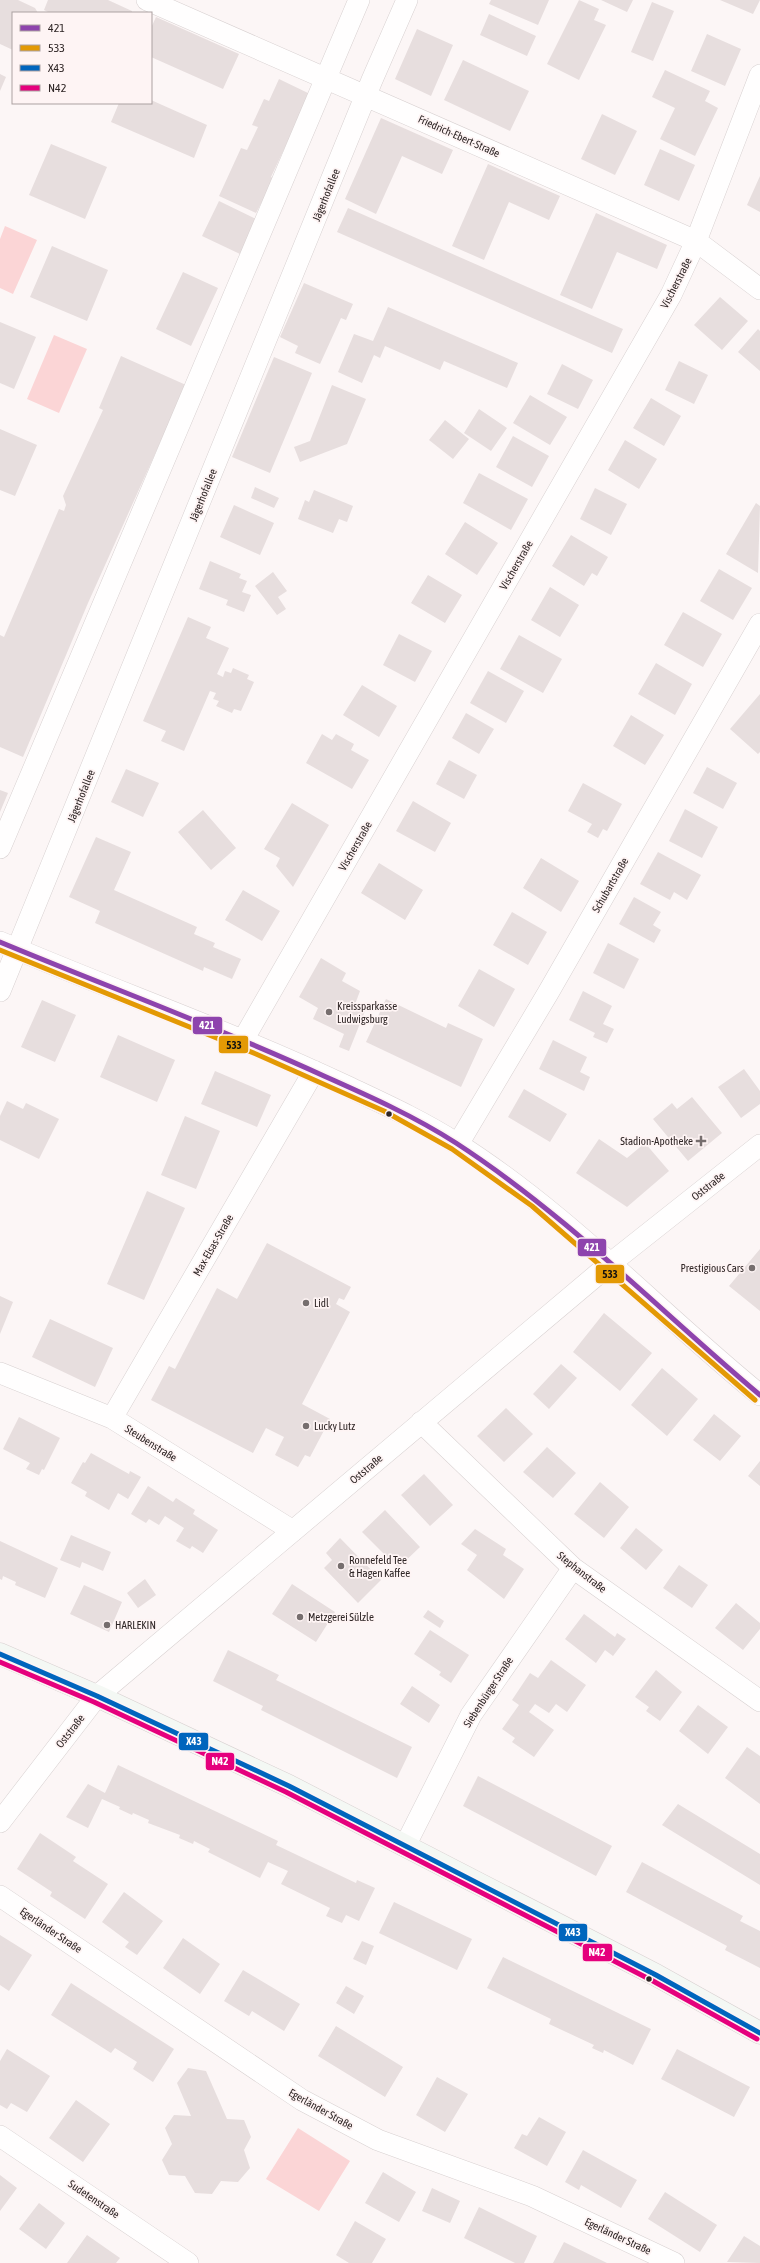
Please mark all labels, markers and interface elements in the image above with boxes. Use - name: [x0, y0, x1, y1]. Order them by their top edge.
- legend: [12, 12, 152, 104]
- text: 421: [48, 21, 65, 35]
- text: 533: [48, 41, 65, 55]
- text: X43: [48, 61, 65, 75]
- text: N42: [48, 81, 66, 95]
- street label: Friedrich-Ebert-Straße: [416, 113, 502, 159]
- street label: Jägerhofallee: [310, 167, 342, 223]
- street label: Vischerstraße: [658, 256, 694, 310]
- street label: Jägerhofallee: [187, 467, 219, 523]
- street label: Vischerstraße: [497, 538, 535, 592]
- street label: Jägerhofallee: [65, 768, 97, 824]
- street label: Vischerstraße: [336, 819, 374, 873]
- street label: Schubartstraße: [589, 855, 631, 915]
- place label: Kreissparkasse Ludwigsburg: [337, 1000, 397, 1025]
- marker: Kreissparkasse Ludwigsburg: [324, 1007, 334, 1017]
- line badge: 421: [192, 1016, 223, 1035]
- text: 421: [198, 1019, 215, 1031]
- line badge: 533: [218, 1035, 249, 1054]
- text: 533: [226, 1039, 242, 1051]
- unlabelled marker: [384, 1109, 394, 1119]
- place label: Stadion-Apotheke: [620, 1135, 693, 1147]
- marker: Stadion-Apotheke: [696, 1136, 706, 1146]
- street label: Oststraße: [689, 1169, 727, 1203]
- street label: Max-Elsas-Straße: [191, 1212, 235, 1278]
- line badge: 421: [577, 1238, 607, 1257]
- text: 421: [583, 1241, 600, 1253]
- place label: Prestigious Cars: [680, 1262, 744, 1274]
- marker: Prestigious Cars: [747, 1263, 757, 1273]
- line badge: 533: [595, 1264, 625, 1284]
- text: 533: [602, 1268, 618, 1280]
- place label: Lidl: [314, 1297, 329, 1309]
- marker: Lidl: [301, 1298, 311, 1308]
- place label: Lucky Lutz: [314, 1420, 355, 1432]
- marker: Lucky Lutz: [301, 1421, 311, 1431]
- street label: Steubenstraße: [123, 1422, 179, 1464]
- street label: Oststraße: [347, 1452, 385, 1486]
- street label: Stephanstraße: [555, 1549, 609, 1595]
- place label: Ronnefeld Tee & Hagen Kaffee: [349, 1554, 410, 1579]
- marker: Ronnefeld Tee & Hagen Kaffee: [336, 1561, 346, 1571]
- place label: Metzgerei Sülzle: [308, 1611, 374, 1623]
- marker: Metzgerei Sülzle: [295, 1612, 305, 1622]
- place label: HARLEKIN: [115, 1619, 156, 1631]
- marker: HARLEKIN: [102, 1620, 112, 1630]
- street label: Siebenbürger Straße: [461, 1655, 515, 1729]
- street label: Oststraße: [53, 1712, 87, 1750]
- line badge: X43: [178, 1732, 209, 1751]
- text: X43: [185, 1735, 202, 1747]
- line badge: N42: [205, 1752, 235, 1771]
- text: N42: [212, 1755, 228, 1767]
- street label: Egerländer Straße: [18, 1905, 84, 1955]
- line badge: X43: [558, 1923, 588, 1942]
- text: X43: [564, 1926, 581, 1938]
- line badge: N42: [582, 1943, 613, 1962]
- text: N42: [589, 1946, 605, 1958]
- unlabelled marker: [644, 1974, 654, 1984]
- street label: Egerländer Straße: [287, 2086, 355, 2132]
- street label: Sudetenstraße: [66, 2178, 122, 2220]
- street label: Egerländer Straße: [583, 2215, 653, 2257]

